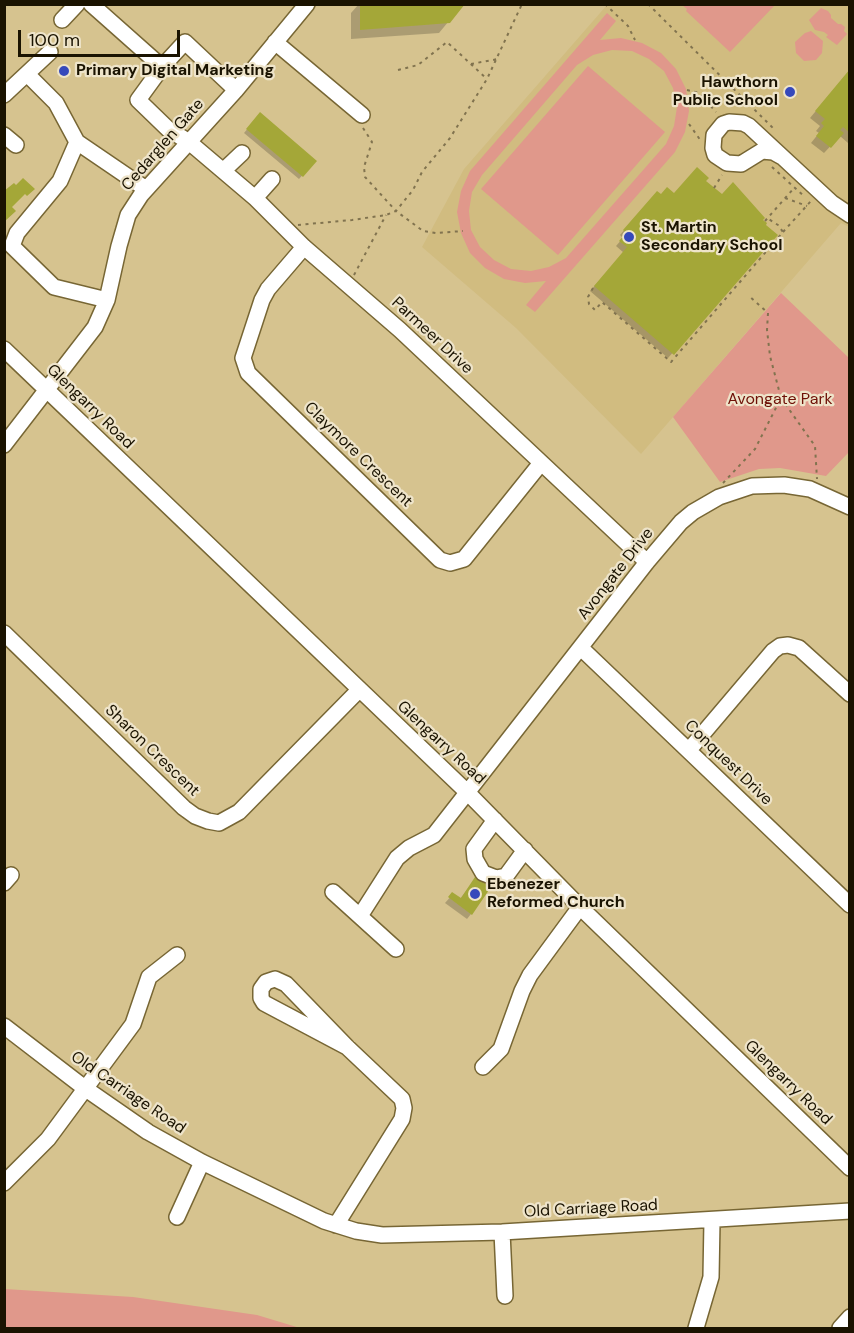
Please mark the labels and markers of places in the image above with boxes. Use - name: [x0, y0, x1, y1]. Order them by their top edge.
- place label: Primary Digital Marketing: [76, 61, 274, 81]
- marker: Primary Digital Marketing: [57, 64, 71, 78]
- place label: Hawthorn Public School: [673, 73, 778, 111]
- marker: Hawthorn Public School: [783, 85, 797, 99]
- place label: St. Martin Secondary School: [641, 218, 783, 256]
- marker: St. Martin Secondary School: [622, 230, 636, 244]
- place label: Ebenezer Reformed Church: [487, 875, 625, 913]
- marker: Ebenezer Reformed Church: [468, 887, 482, 901]

